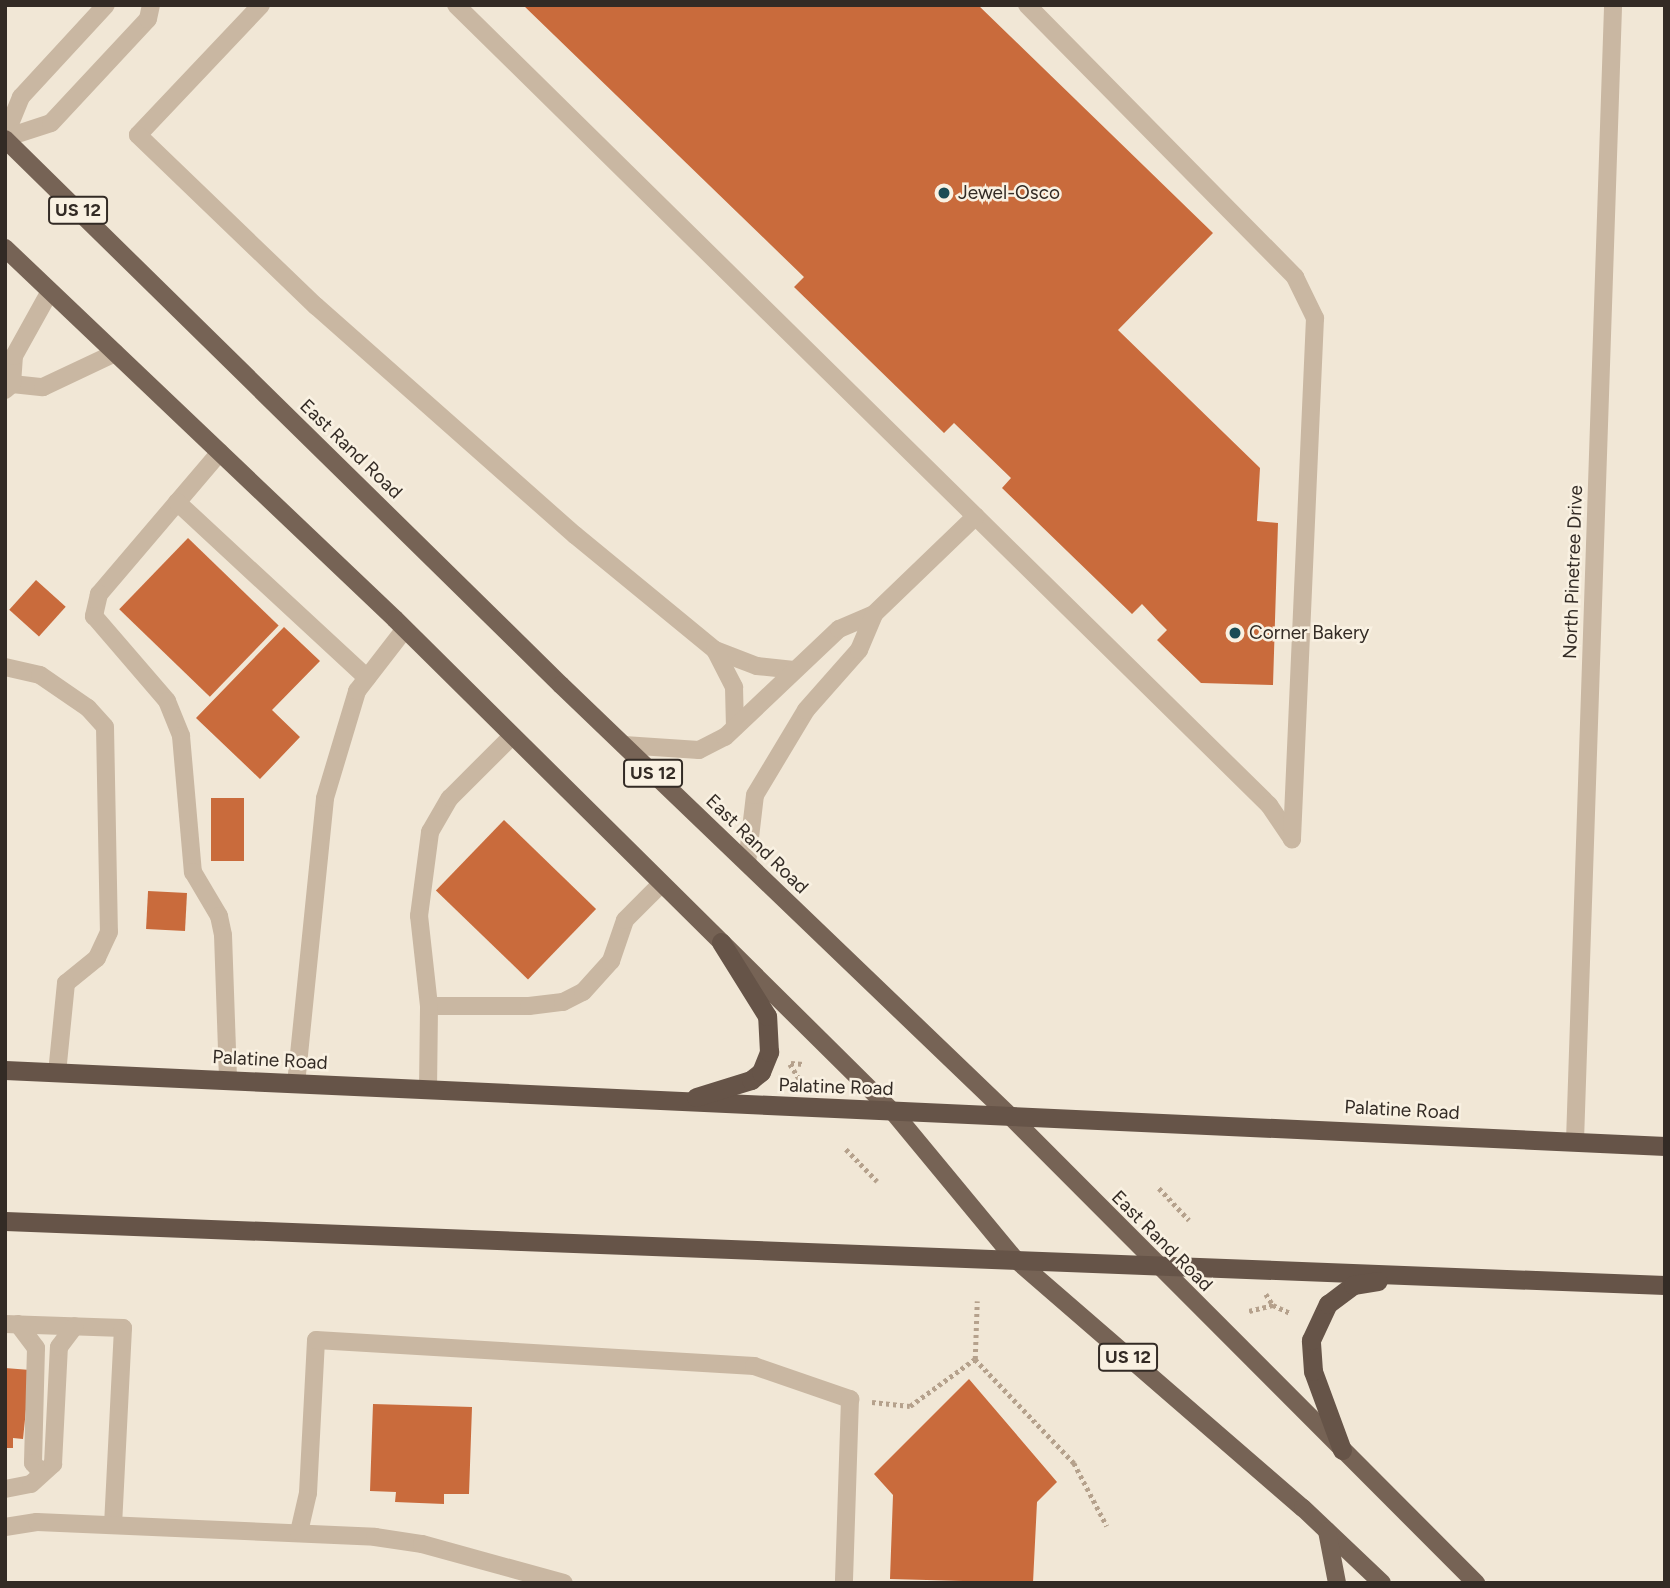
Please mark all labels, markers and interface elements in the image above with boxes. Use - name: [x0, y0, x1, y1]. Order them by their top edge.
- place label: Jewel-Osco: [958, 182, 1060, 204]
- marker: Jewel-Osco: [936, 185, 952, 201]
- road number: US 12: [46, 196, 110, 224]
- street label: East Rand Road: [295, 394, 407, 504]
- street label: North Pinetree Drive: [1559, 485, 1587, 659]
- place label: Corner Bakery: [1249, 622, 1369, 644]
- marker: Corner Bakery: [1227, 625, 1243, 641]
- road number: US 12: [622, 758, 684, 788]
- street label: East Rand Road: [701, 789, 813, 899]
- street label: Palatine Road: [212, 1046, 328, 1074]
- street label: Palatine Road: [778, 1074, 894, 1100]
- street label: Palatine Road: [1344, 1096, 1460, 1124]
- street label: East Rand Road: [1107, 1186, 1217, 1296]
- road number: US 12: [1096, 1342, 1160, 1372]

